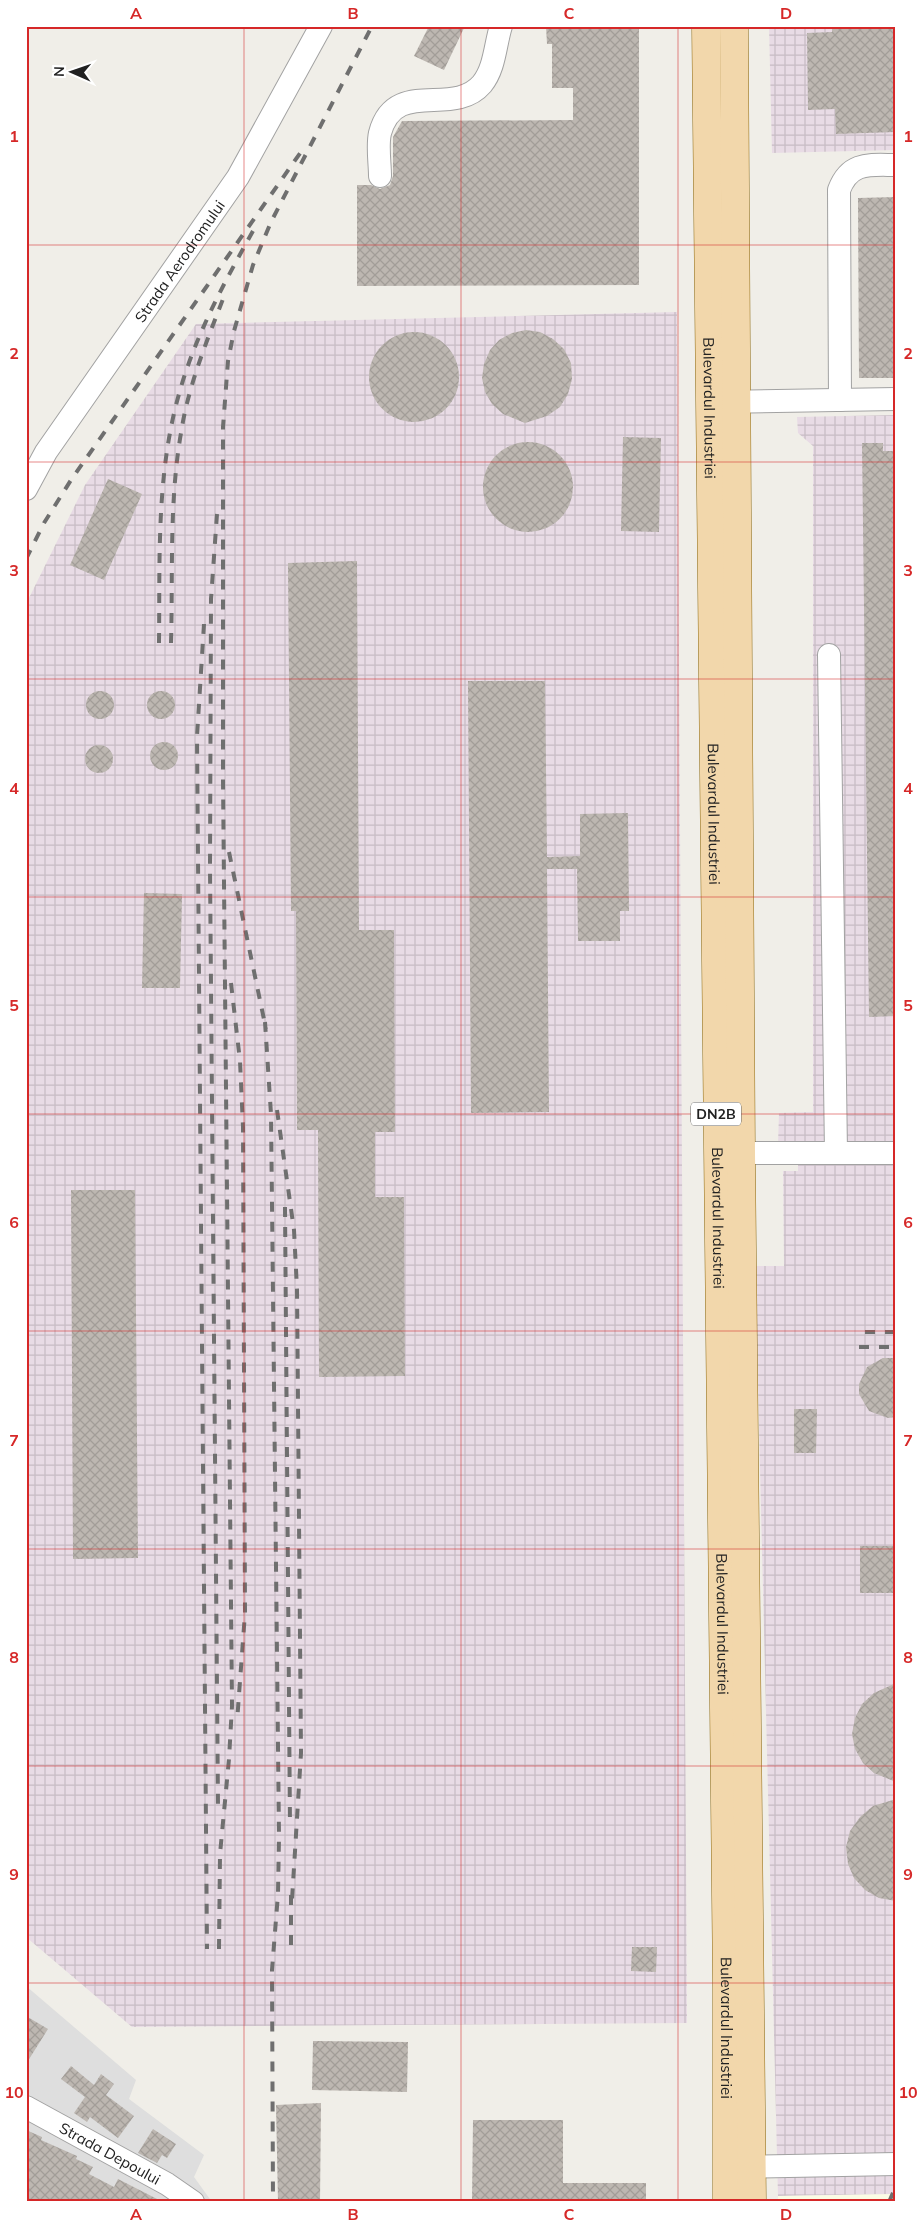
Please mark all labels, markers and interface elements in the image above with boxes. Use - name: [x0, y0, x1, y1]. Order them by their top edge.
- text: A: [130, 3, 142, 23]
- text: B: [347, 3, 359, 23]
- text: C: [564, 3, 575, 23]
- text: D: [780, 3, 792, 23]
- north arrow: [48, 48, 98, 98]
- text: N: [50, 66, 68, 77]
- text: 1: [9, 126, 19, 146]
- text: 1: [903, 126, 913, 146]
- street label: Strada Aerodromului: [130, 196, 229, 326]
- street label: Bulevardul Industriei: [700, 337, 720, 479]
- text: 2: [9, 343, 19, 363]
- text: 2: [903, 343, 913, 363]
- text: 3: [9, 560, 19, 580]
- text: 3: [903, 560, 913, 580]
- street label: Bulevardul Industriei: [704, 743, 725, 885]
- text: 4: [9, 778, 19, 798]
- text: 4: [903, 778, 913, 798]
- text: 5: [9, 995, 19, 1015]
- text: 5: [903, 995, 913, 1015]
- road number: DN2B: [691, 1102, 741, 1126]
- street label: Bulevardul Industriei: [709, 1147, 729, 1289]
- text: 6: [9, 1212, 19, 1232]
- text: 6: [903, 1212, 913, 1232]
- text: 7: [9, 1430, 19, 1450]
- text: 7: [903, 1430, 913, 1450]
- street label: Bulevardul Industriei: [713, 1553, 733, 1695]
- text: 8: [9, 1647, 19, 1667]
- text: 8: [903, 1647, 913, 1667]
- text: 9: [9, 1864, 19, 1884]
- text: 9: [903, 1864, 913, 1884]
- street label: Bulevardul Industriei: [717, 1957, 737, 2099]
- text: 10: [4, 2082, 24, 2102]
- text: 10: [898, 2082, 918, 2102]
- street label: Strada Depoului: [56, 2118, 164, 2188]
- text: A: [130, 2204, 142, 2224]
- text: B: [347, 2204, 359, 2224]
- text: C: [564, 2204, 575, 2224]
- text: D: [780, 2204, 792, 2224]

